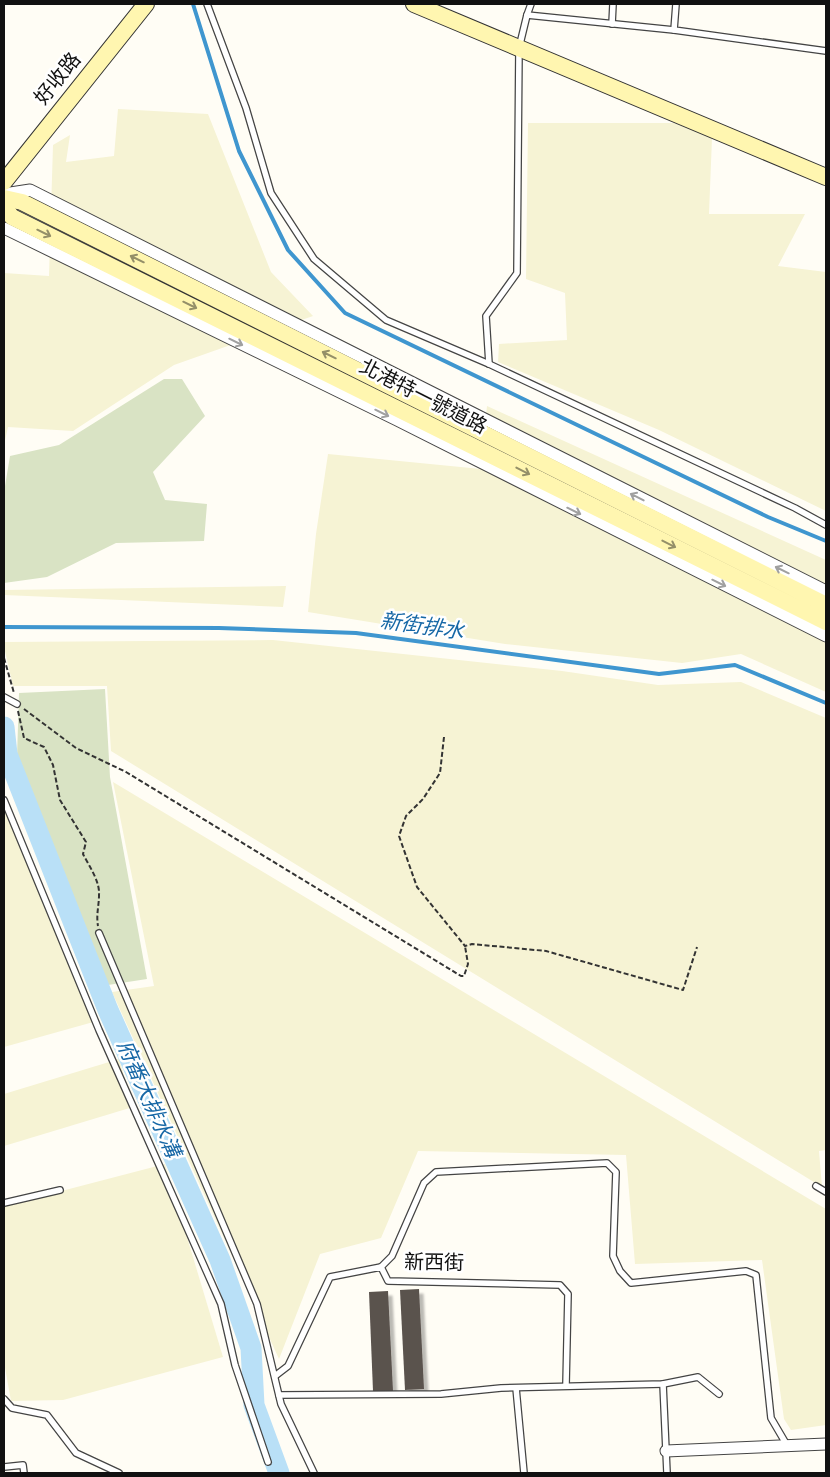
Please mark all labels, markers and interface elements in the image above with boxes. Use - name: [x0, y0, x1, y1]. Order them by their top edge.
- street label: 好收路: [27, 46, 89, 112]
- one-way arrow: [36, 229, 51, 238]
- one-way arrow: [130, 254, 145, 263]
- one-way arrow: [182, 301, 197, 311]
- one-way arrow: [228, 338, 243, 347]
- one-way arrow: [322, 350, 337, 360]
- street label: 北港特一號道路: [354, 352, 492, 442]
- one-way arrow: [374, 409, 389, 418]
- one-way arrow: [515, 467, 530, 476]
- one-way arrow: [630, 492, 645, 501]
- one-way arrow: [566, 506, 581, 516]
- one-way arrow: [661, 539, 676, 549]
- one-way arrow: [775, 565, 790, 574]
- one-way arrow: [711, 579, 726, 588]
- water label: 新街排水: [378, 605, 467, 649]
- water label: 府番大排水溝: [108, 1035, 189, 1166]
- street label: 新西街: [404, 1247, 464, 1279]

